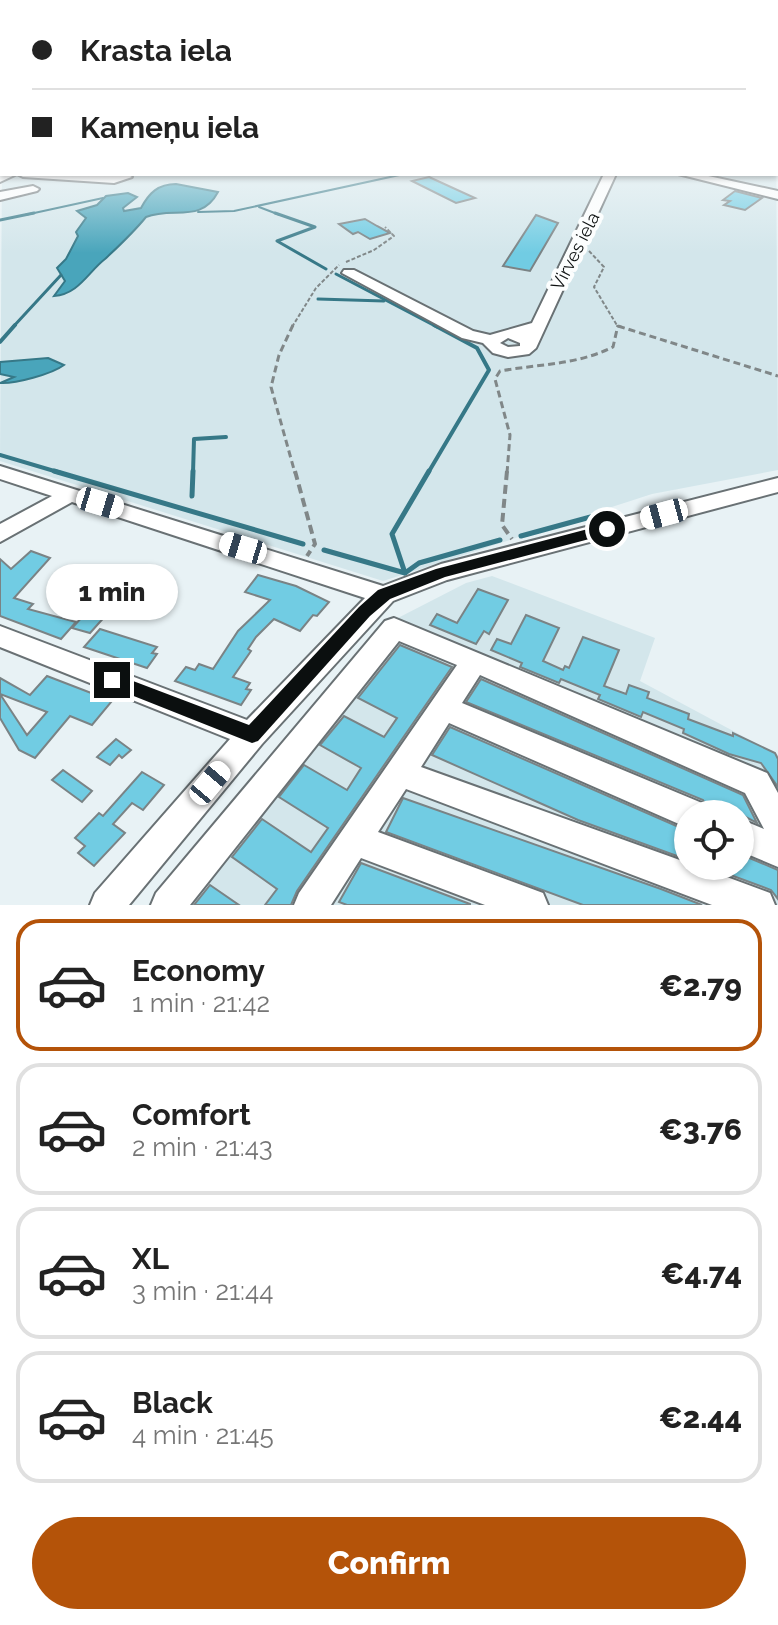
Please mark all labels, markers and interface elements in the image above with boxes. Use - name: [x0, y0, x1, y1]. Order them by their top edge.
- text: Krasta iela: [80, 33, 232, 68]
- text: Kameņu iela: [80, 110, 259, 145]
- street label: Virves iela: [546, 208, 604, 294]
- car: [74, 485, 126, 521]
- car: [638, 496, 690, 532]
- route start: [589, 511, 625, 547]
- car: [217, 530, 269, 566]
- callout: 1 min: [46, 564, 178, 620]
- text: 1 min: [79, 577, 145, 607]
- route end: [94, 662, 130, 698]
- car: [185, 757, 235, 809]
- map controls: [674, 800, 754, 880]
- button: locate: [674, 800, 754, 880]
- icon: car: [36, 949, 108, 1021]
- text: Economy: [132, 953, 265, 988]
- text: €2.79: [659, 968, 742, 1003]
- text: 1 min · 21:42: [132, 988, 270, 1018]
- icon: car: [36, 1093, 108, 1165]
- text: Comfort: [132, 1097, 251, 1132]
- text: €3.76: [659, 1112, 742, 1147]
- text: 2 min · 21:43: [132, 1132, 273, 1162]
- icon: car: [36, 1237, 108, 1309]
- text: XL: [132, 1241, 169, 1276]
- text: €4.74: [660, 1256, 742, 1291]
- text: 3 min · 21:44: [132, 1276, 273, 1306]
- icon: car: [36, 1381, 108, 1453]
- text: Black: [132, 1385, 213, 1420]
- text: €2.44: [659, 1400, 742, 1435]
- text: 4 min · 21:45: [132, 1420, 274, 1450]
- button: Confirm: [32, 1517, 746, 1609]

